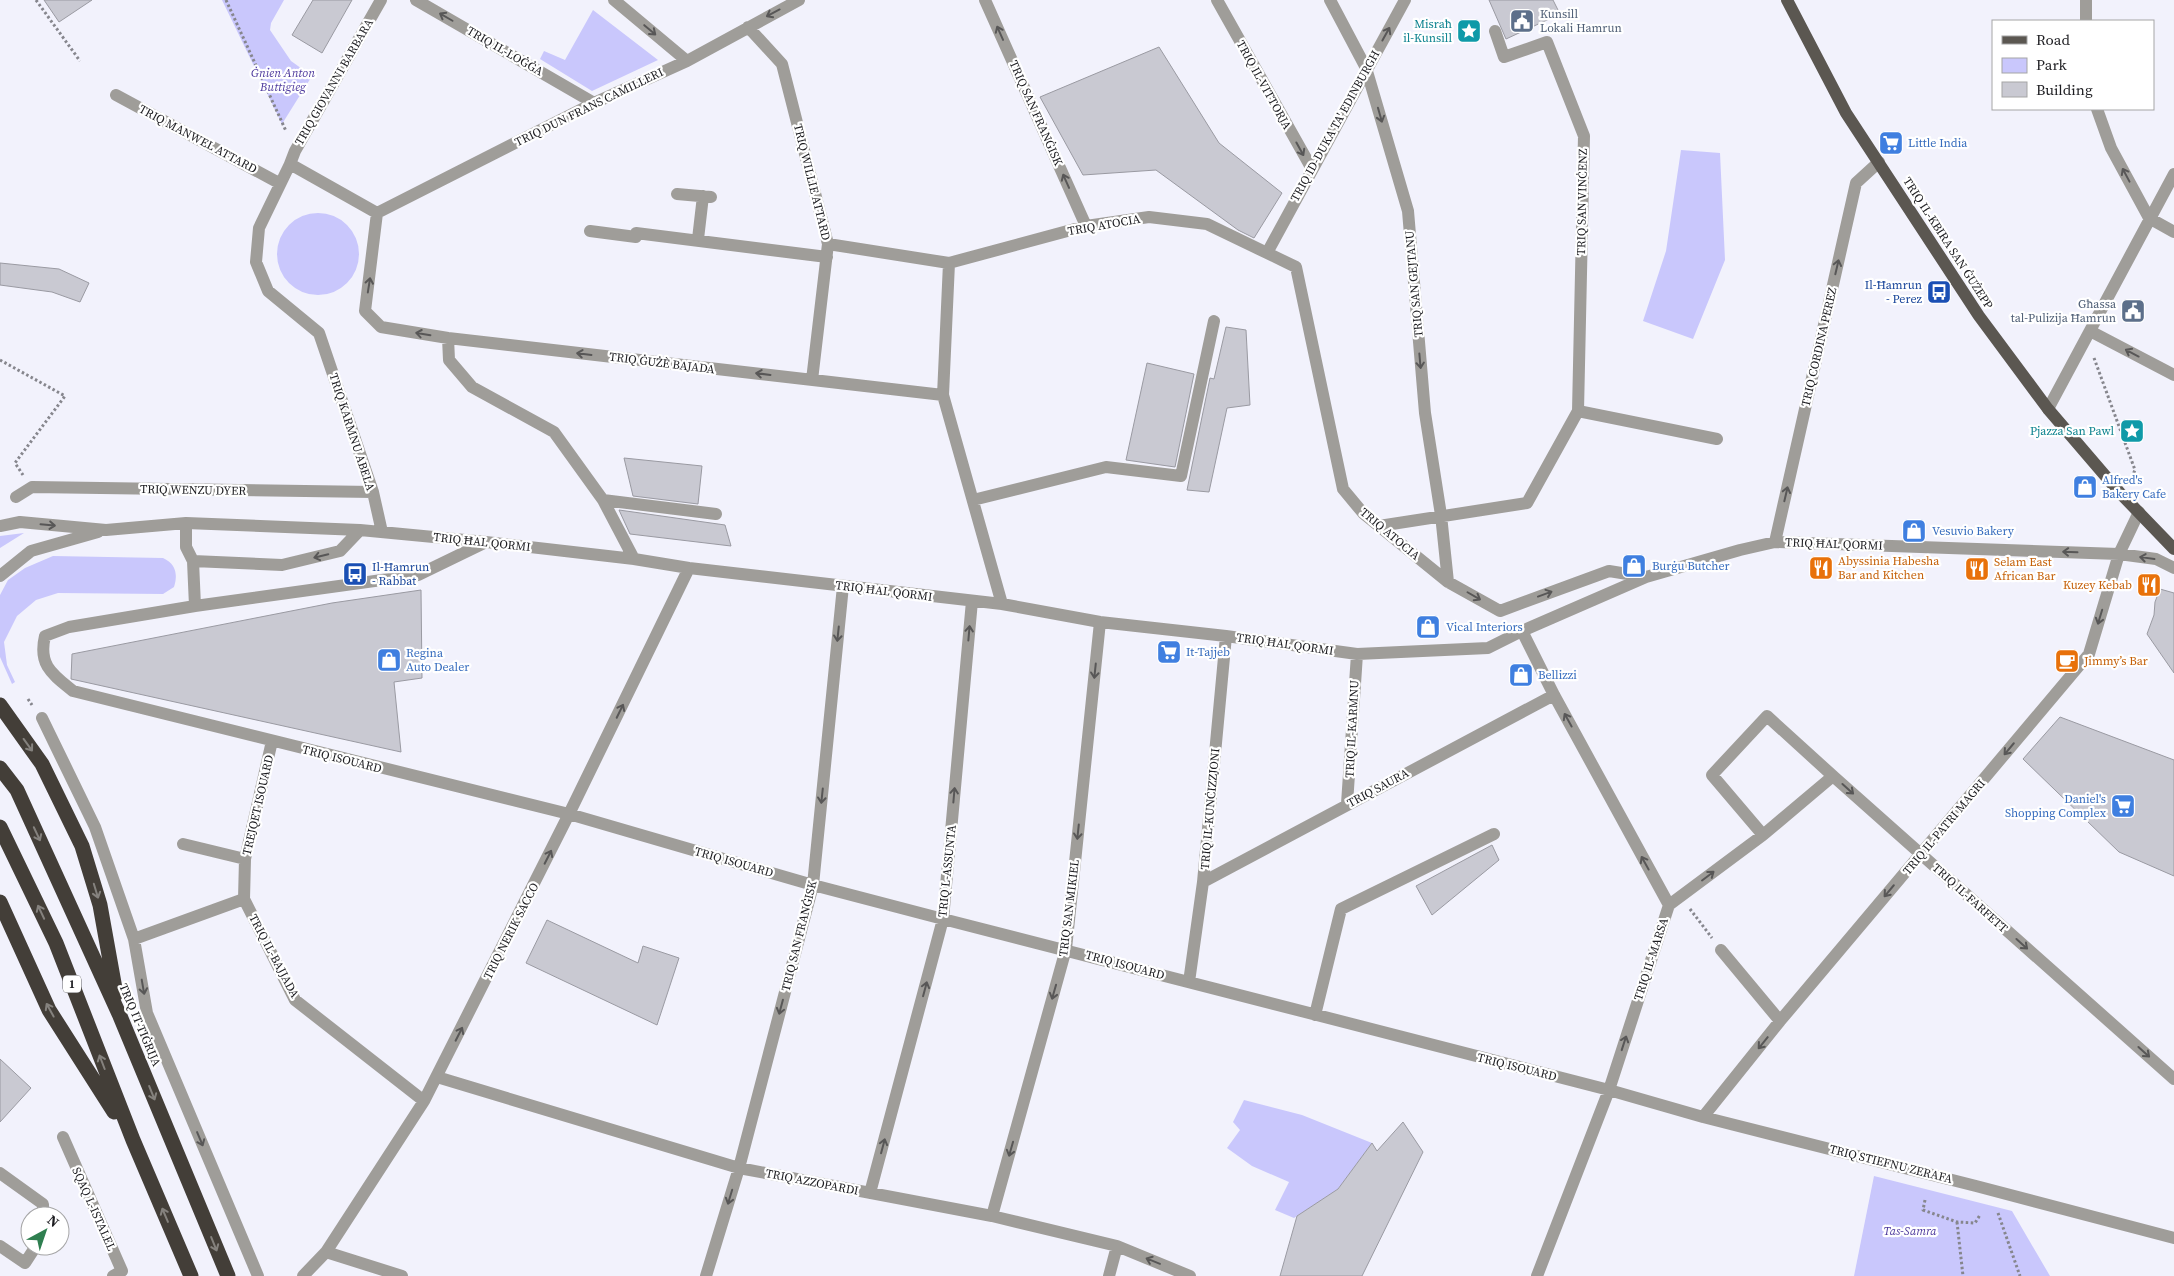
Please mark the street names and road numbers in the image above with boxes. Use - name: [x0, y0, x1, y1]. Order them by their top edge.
- street label: TRIQ GIOVANNI BARBARA: [291, 16, 377, 148]
- street label: TRIQ IL-LOĠĠA: [464, 23, 546, 79]
- street label: TRIQ IL-VITTORJA: [1233, 37, 1295, 133]
- street label: TRIQ ID-DUKA TA' EDINBURGH: [1287, 48, 1383, 204]
- street label: TRIQ SAN FRANĠISK: [1006, 58, 1066, 168]
- street label: TRIQ DUN FRANS CAMILLERI: [512, 64, 666, 150]
- street label: TRIQ MANWEL ATTARD: [136, 101, 260, 177]
- street label: TRIQ WILLIE ATTARD: [790, 122, 834, 242]
- street label: TRIQ SAN VINĊENZ: [1573, 148, 1591, 256]
- street label: TRIQ IL-KBIRA SAN ĠUŻEPP: [1899, 174, 1997, 312]
- street label: TRIQ ATOCIA: [1066, 211, 1142, 239]
- street label: TRIQ SAN GEJTANU: [1401, 230, 1427, 338]
- street label: TRIQ CORDINA PEREZ: [1798, 286, 1841, 408]
- street label: TRIQ ĠUŻÈ BAJADA: [608, 349, 716, 377]
- street label: TRIQ KARMNU ABELA: [325, 371, 379, 493]
- street label: TRIQ WENZU DYER: [140, 481, 246, 499]
- street label: TRIQ ATOCIA: [1357, 504, 1423, 564]
- street label: TRIQ ĦAL QORMI: [433, 529, 531, 555]
- street label: TRIQ ĦAL QORMI: [1785, 534, 1883, 554]
- street label: TRIQ ĦAL QORMI: [835, 577, 933, 605]
- street label: TRIQ ĦAL QORMI: [1236, 629, 1334, 659]
- street label: TRIQ IL-KARMNU: [1341, 679, 1363, 778]
- street label: TRIQ ISOUARD: [301, 741, 383, 777]
- street label: TRIQ IL-KUNĊIZZJONI: [1197, 748, 1223, 870]
- street label: TREJQET ISOUARD: [239, 753, 277, 857]
- street label: TRIQ SAURA: [1344, 765, 1412, 811]
- street label: TRIQ IL-PATRI MAGRI: [1899, 776, 1989, 878]
- street label: TRIQ L-ASSUNTA: [934, 824, 960, 918]
- street label: TRIQ ISOUARD: [693, 843, 775, 881]
- street label: TRIQ SAN MIKIEL: [1055, 858, 1083, 958]
- street label: TRIQ IL-FARFETT: [1929, 860, 2012, 937]
- street label: TRIQ SAN FRANĠISK: [777, 879, 821, 993]
- street label: TRIQ NERIK SACCO: [480, 880, 542, 982]
- street label: TRIQ IL-BAJJADA: [245, 911, 303, 1001]
- street label: TRIQ IL-MARSA: [1630, 916, 1672, 1002]
- street label: TRIQ ISOUARD: [1084, 947, 1166, 983]
- road number: 1: [63, 976, 81, 992]
- street label: TRIQ IT-TIĠRIJA: [115, 981, 165, 1069]
- street label: TRIQ ISOUARD: [1476, 1049, 1558, 1085]
- street label: TRIQ STIEFNU ZERAFA: [1828, 1141, 1954, 1187]
- street label: SQAQ L-ISTALEL: [68, 1165, 120, 1253]
- street label: TRIQ AZZOPARDI: [764, 1165, 860, 1199]

